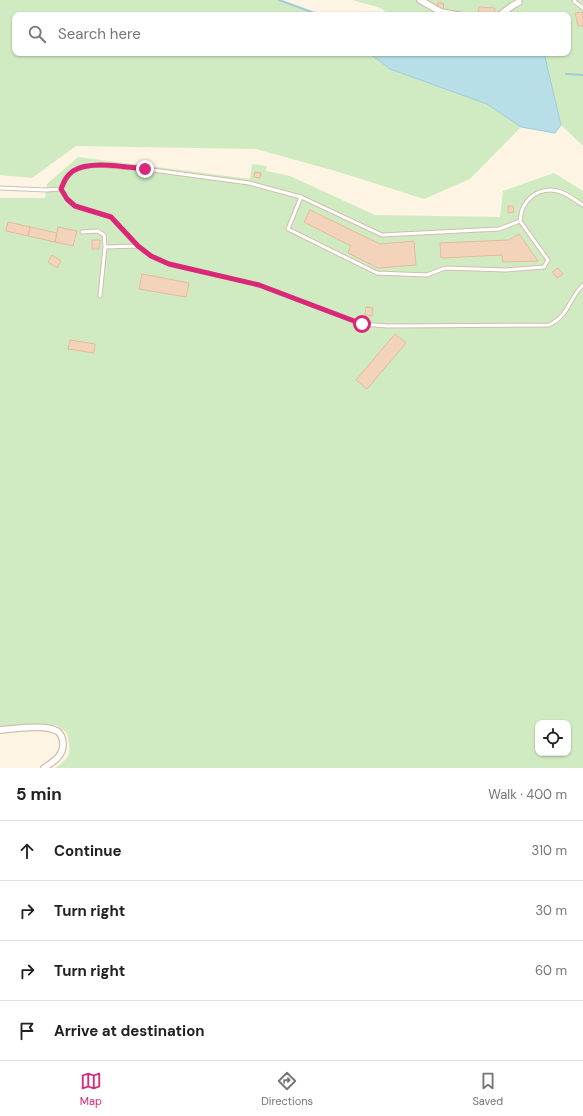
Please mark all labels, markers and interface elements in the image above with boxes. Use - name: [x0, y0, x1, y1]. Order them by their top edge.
- search box: [12, 12, 571, 56]
- icon: search: [26, 23, 48, 45]
- text: Search here: [58, 24, 141, 44]
- route end: [136, 160, 154, 178]
- route start: [353, 315, 371, 333]
- map controls: [535, 720, 571, 756]
- button: locate: [535, 720, 571, 756]
- text: 5 min: [16, 783, 62, 805]
- text: Walk · 400 m: [488, 786, 567, 803]
- icon: ahead: [16, 840, 38, 862]
- text: Continue: [54, 841, 122, 861]
- text: 310 m: [532, 842, 567, 859]
- icon: right: [16, 900, 38, 922]
- text: Turn right: [54, 901, 125, 921]
- text: 30 m: [535, 902, 567, 919]
- icon: right: [16, 960, 38, 982]
- text: Turn right: [54, 961, 125, 981]
- text: 60 m: [535, 962, 567, 979]
- icon: arrive: [16, 1020, 38, 1042]
- text: Arrive at destination: [54, 1021, 205, 1041]
- tab: Map: [80, 1070, 102, 1108]
- tab: Directions: [261, 1070, 313, 1108]
- tab: Saved: [472, 1070, 503, 1108]

